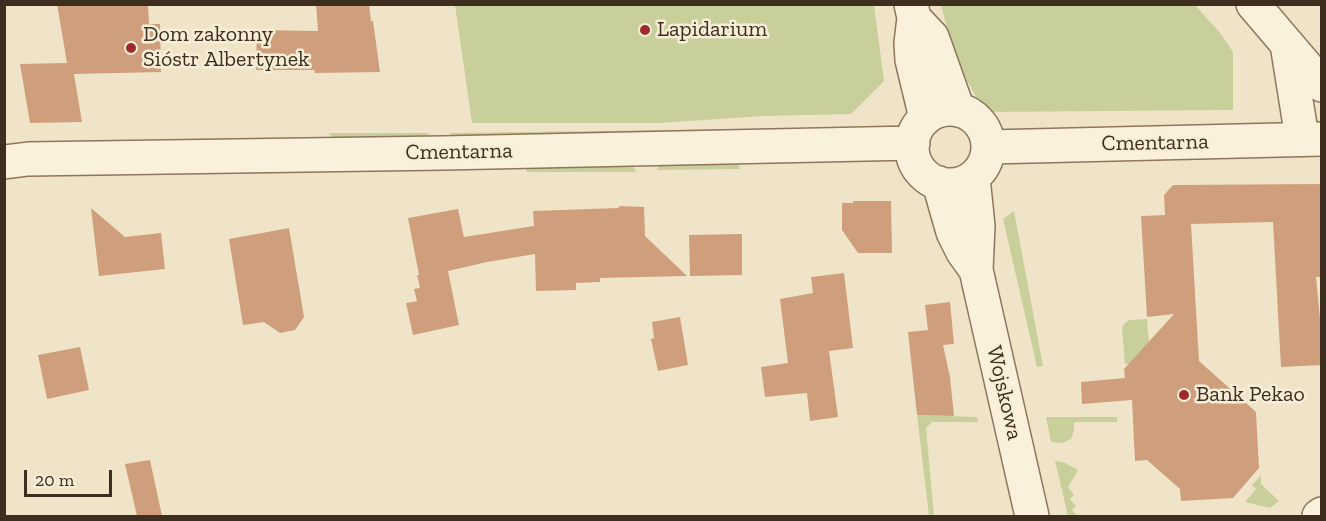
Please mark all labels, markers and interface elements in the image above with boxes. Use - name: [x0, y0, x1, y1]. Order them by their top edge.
- place label: Lapidarium: [657, 17, 767, 43]
- place label: Dom zakonny Sióstr Albertynek: [143, 22, 309, 74]
- marker: Lapidarium: [638, 23, 652, 37]
- marker: Dom zakonny Sióstr Albertynek: [124, 41, 138, 55]
- street label: Cmentarna: [1101, 129, 1209, 157]
- street label: Cmentarna: [405, 138, 513, 166]
- street label: Wojskowa: [980, 343, 1028, 443]
- place label: Bank Pekao: [1196, 382, 1305, 408]
- marker: Bank Pekao: [1177, 388, 1191, 402]
- scale bar: [27, 458, 116, 496]
- text: 20 m: [35, 469, 74, 491]

